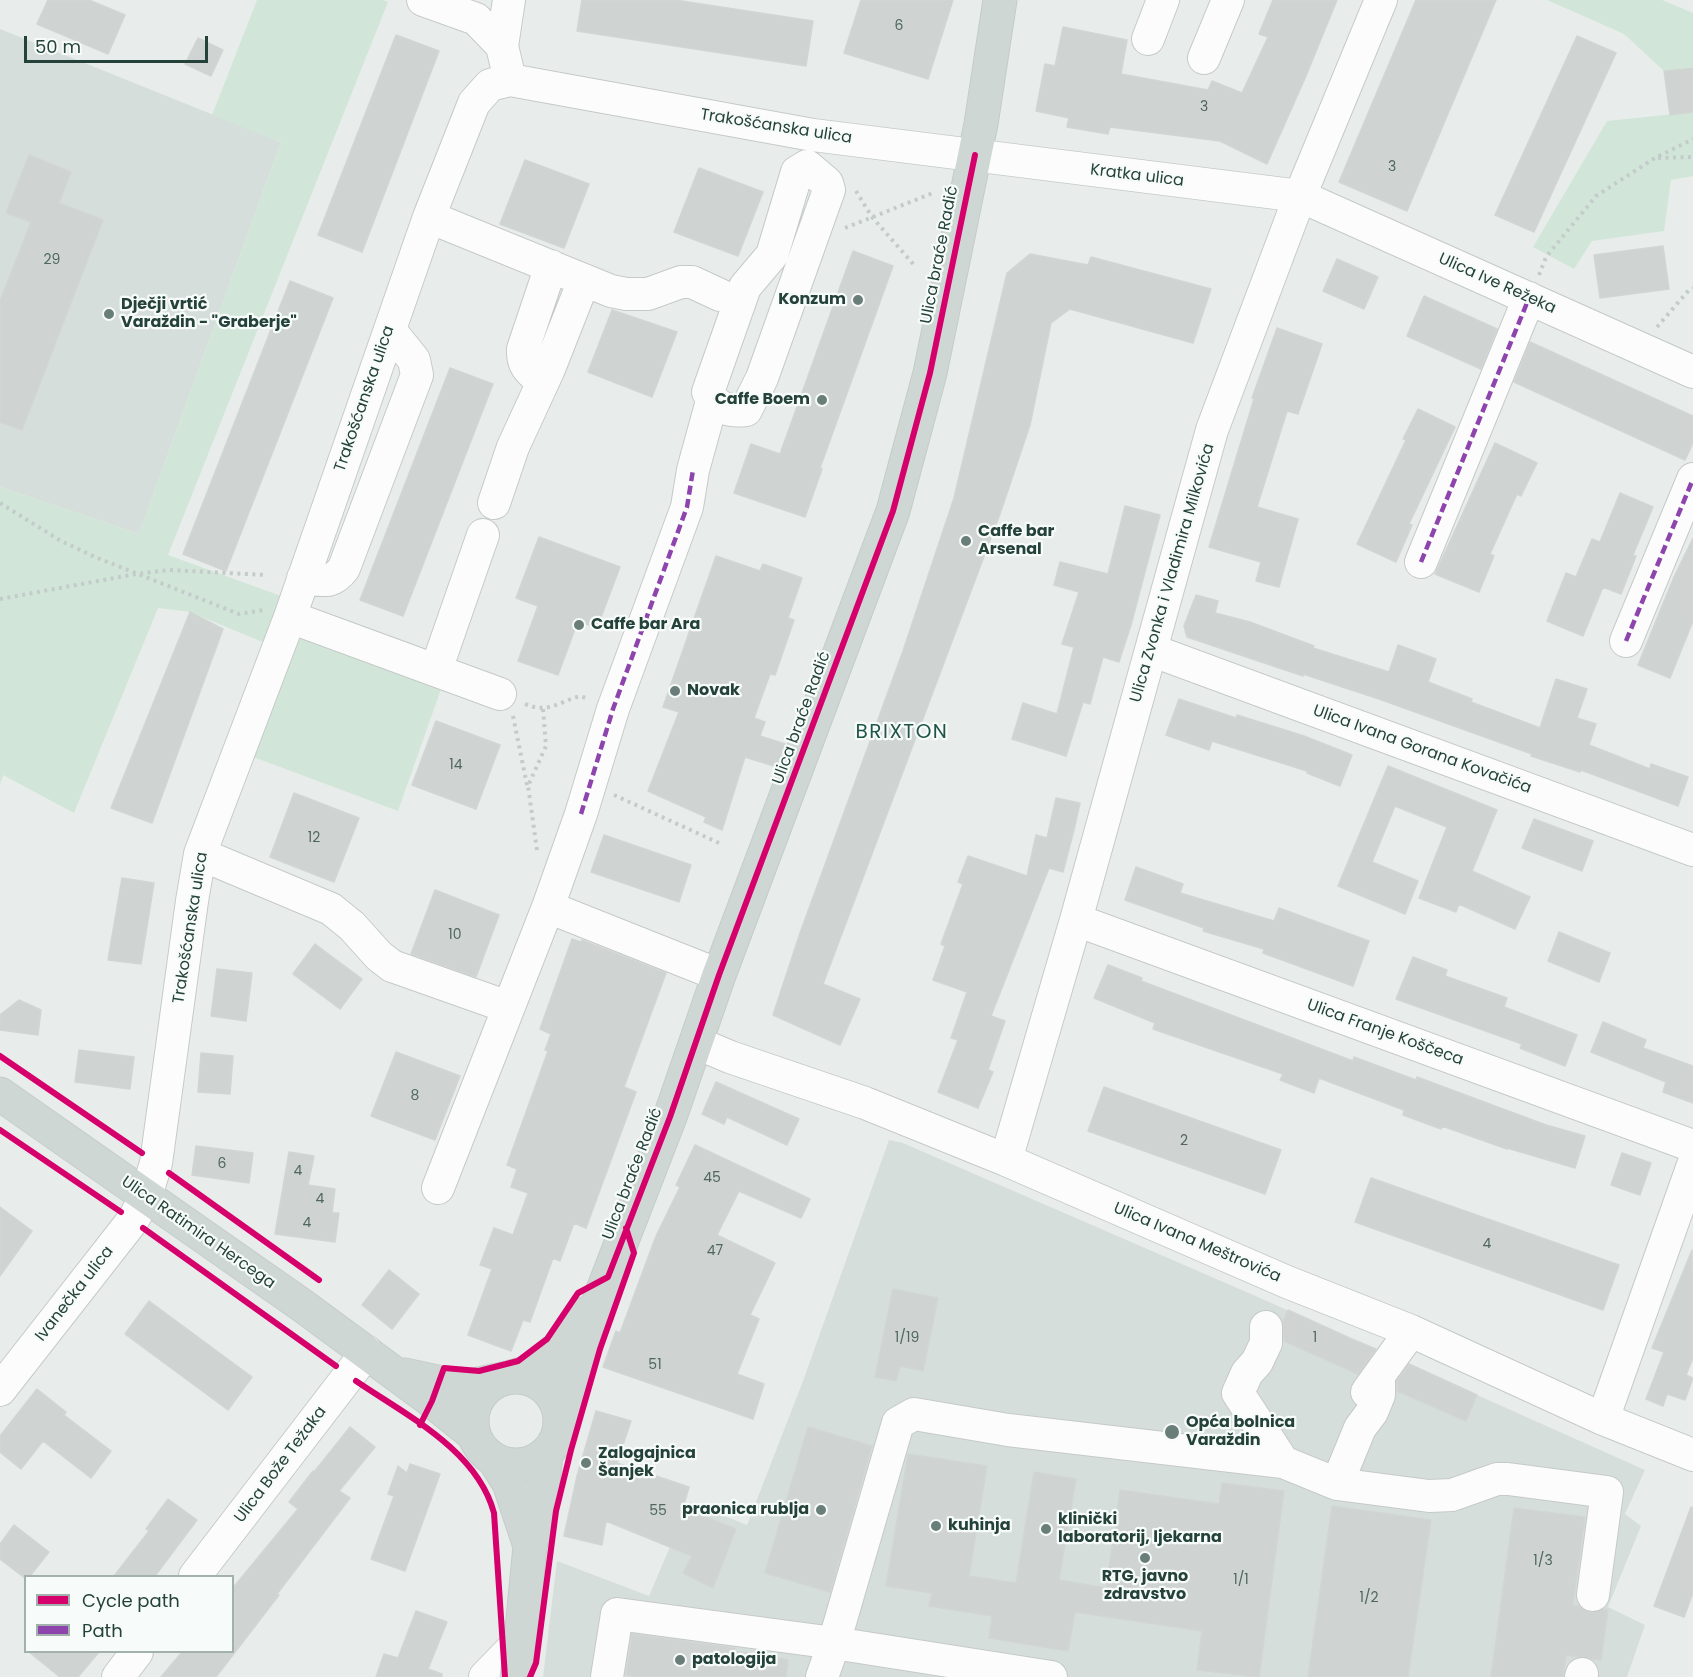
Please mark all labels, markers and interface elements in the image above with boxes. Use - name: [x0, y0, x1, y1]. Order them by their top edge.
- house number: 6: [895, 18, 903, 34]
- scale bar: [27, 24, 212, 62]
- text: 50 m: [35, 34, 81, 59]
- house number: 3: [1200, 99, 1208, 115]
- street label: Trakošćanska ulica: [699, 106, 853, 148]
- house number: 3: [1388, 159, 1396, 175]
- street label: Kratka ulica: [1089, 161, 1185, 191]
- street label: Ulica braće Radić: [917, 184, 963, 326]
- street label: Ulica Ive Režeka: [1435, 250, 1559, 318]
- house number: 29: [44, 252, 60, 268]
- place label: Konzum: [778, 290, 846, 310]
- marker: Konzum: [851, 293, 865, 307]
- place label: Dječji vrtić Varaždin - "Graberje": [121, 295, 297, 333]
- marker: Dječji vrtić Varaždin - "Graberje": [102, 307, 116, 321]
- street label: Trakošćanska ulica: [331, 323, 399, 475]
- place label: Caffe Boem: [715, 390, 810, 410]
- marker: Caffe Boem: [815, 393, 829, 407]
- street label: Ulica Zvonka i Vladimira Milkovića: [1127, 441, 1219, 705]
- place label: Caffe bar Arsenal: [978, 522, 1054, 560]
- marker: Caffe bar Arsenal: [959, 534, 973, 548]
- place label: Caffe bar Ara: [591, 615, 700, 635]
- marker: Caffe bar Ara: [572, 618, 586, 632]
- street label: Ulica braće Radić: [769, 649, 835, 787]
- place label: Novak: [687, 681, 740, 701]
- marker: Novak: [668, 684, 682, 698]
- street label: Ulica Ivana Gorana Kovačića: [1310, 701, 1534, 799]
- district label: BRIXTON: [856, 721, 948, 745]
- house number: 14: [449, 757, 463, 773]
- house number: 12: [308, 830, 320, 846]
- street label: Trakošćanska ulica: [170, 851, 212, 1005]
- house number: 10: [448, 927, 462, 943]
- street label: Ulica Franje Koščeca: [1304, 996, 1466, 1070]
- house number: 8: [411, 1088, 419, 1104]
- street label: Ulica braće Radić: [599, 1105, 667, 1243]
- house number: 2: [1180, 1133, 1188, 1149]
- house number: 6: [218, 1156, 226, 1172]
- house number: 4: [294, 1163, 302, 1179]
- house number: 45: [703, 1170, 721, 1186]
- street label: Ulica Ratimira Hercega: [117, 1173, 279, 1293]
- house number: 4: [316, 1191, 324, 1207]
- street label: Ulica Ivana Meštrovića: [1110, 1199, 1284, 1287]
- house number: 4: [303, 1215, 311, 1231]
- house number: 4: [1483, 1236, 1491, 1252]
- street label: Ivanečka ulica: [32, 1243, 118, 1345]
- house number: 47: [707, 1243, 723, 1259]
- house number: 1/19: [895, 1330, 919, 1346]
- house number: 1: [1313, 1330, 1317, 1346]
- house number: 51: [648, 1357, 662, 1373]
- street label: Ulica Bože Težaka: [231, 1403, 331, 1527]
- place label: Opća bolnica Varaždin: [1186, 1413, 1295, 1451]
- marker: Opća bolnica Varaždin: [1163, 1423, 1181, 1441]
- place label: Zalogajnica Šanjek: [598, 1444, 696, 1482]
- marker: Zalogajnica Šanjek: [579, 1456, 593, 1470]
- place label: praonica rublja: [682, 1500, 809, 1520]
- house number: 55: [649, 1503, 667, 1519]
- marker: praonica rublja: [814, 1503, 828, 1517]
- place label: klinički laboratorij, ljekarna: [1058, 1510, 1222, 1548]
- place label: kuhinja: [948, 1516, 1011, 1536]
- marker: kuhinja: [929, 1519, 943, 1533]
- marker: klinički laboratorij, ljekarna: [1039, 1522, 1053, 1536]
- marker: RTG, javno zdravstvo: [1138, 1551, 1152, 1565]
- house number: 1/3: [1533, 1553, 1553, 1569]
- place label: RTG, javno zdravstvo: [1102, 1567, 1188, 1605]
- house number: 1/1: [1233, 1572, 1249, 1588]
- legend: [24, 1575, 234, 1653]
- text: Cycle path: [82, 1588, 180, 1613]
- house number: 1/2: [1359, 1590, 1379, 1606]
- text: Path: [82, 1618, 123, 1643]
- place label: patologija: [692, 1650, 776, 1670]
- marker: patologija: [673, 1653, 687, 1667]

